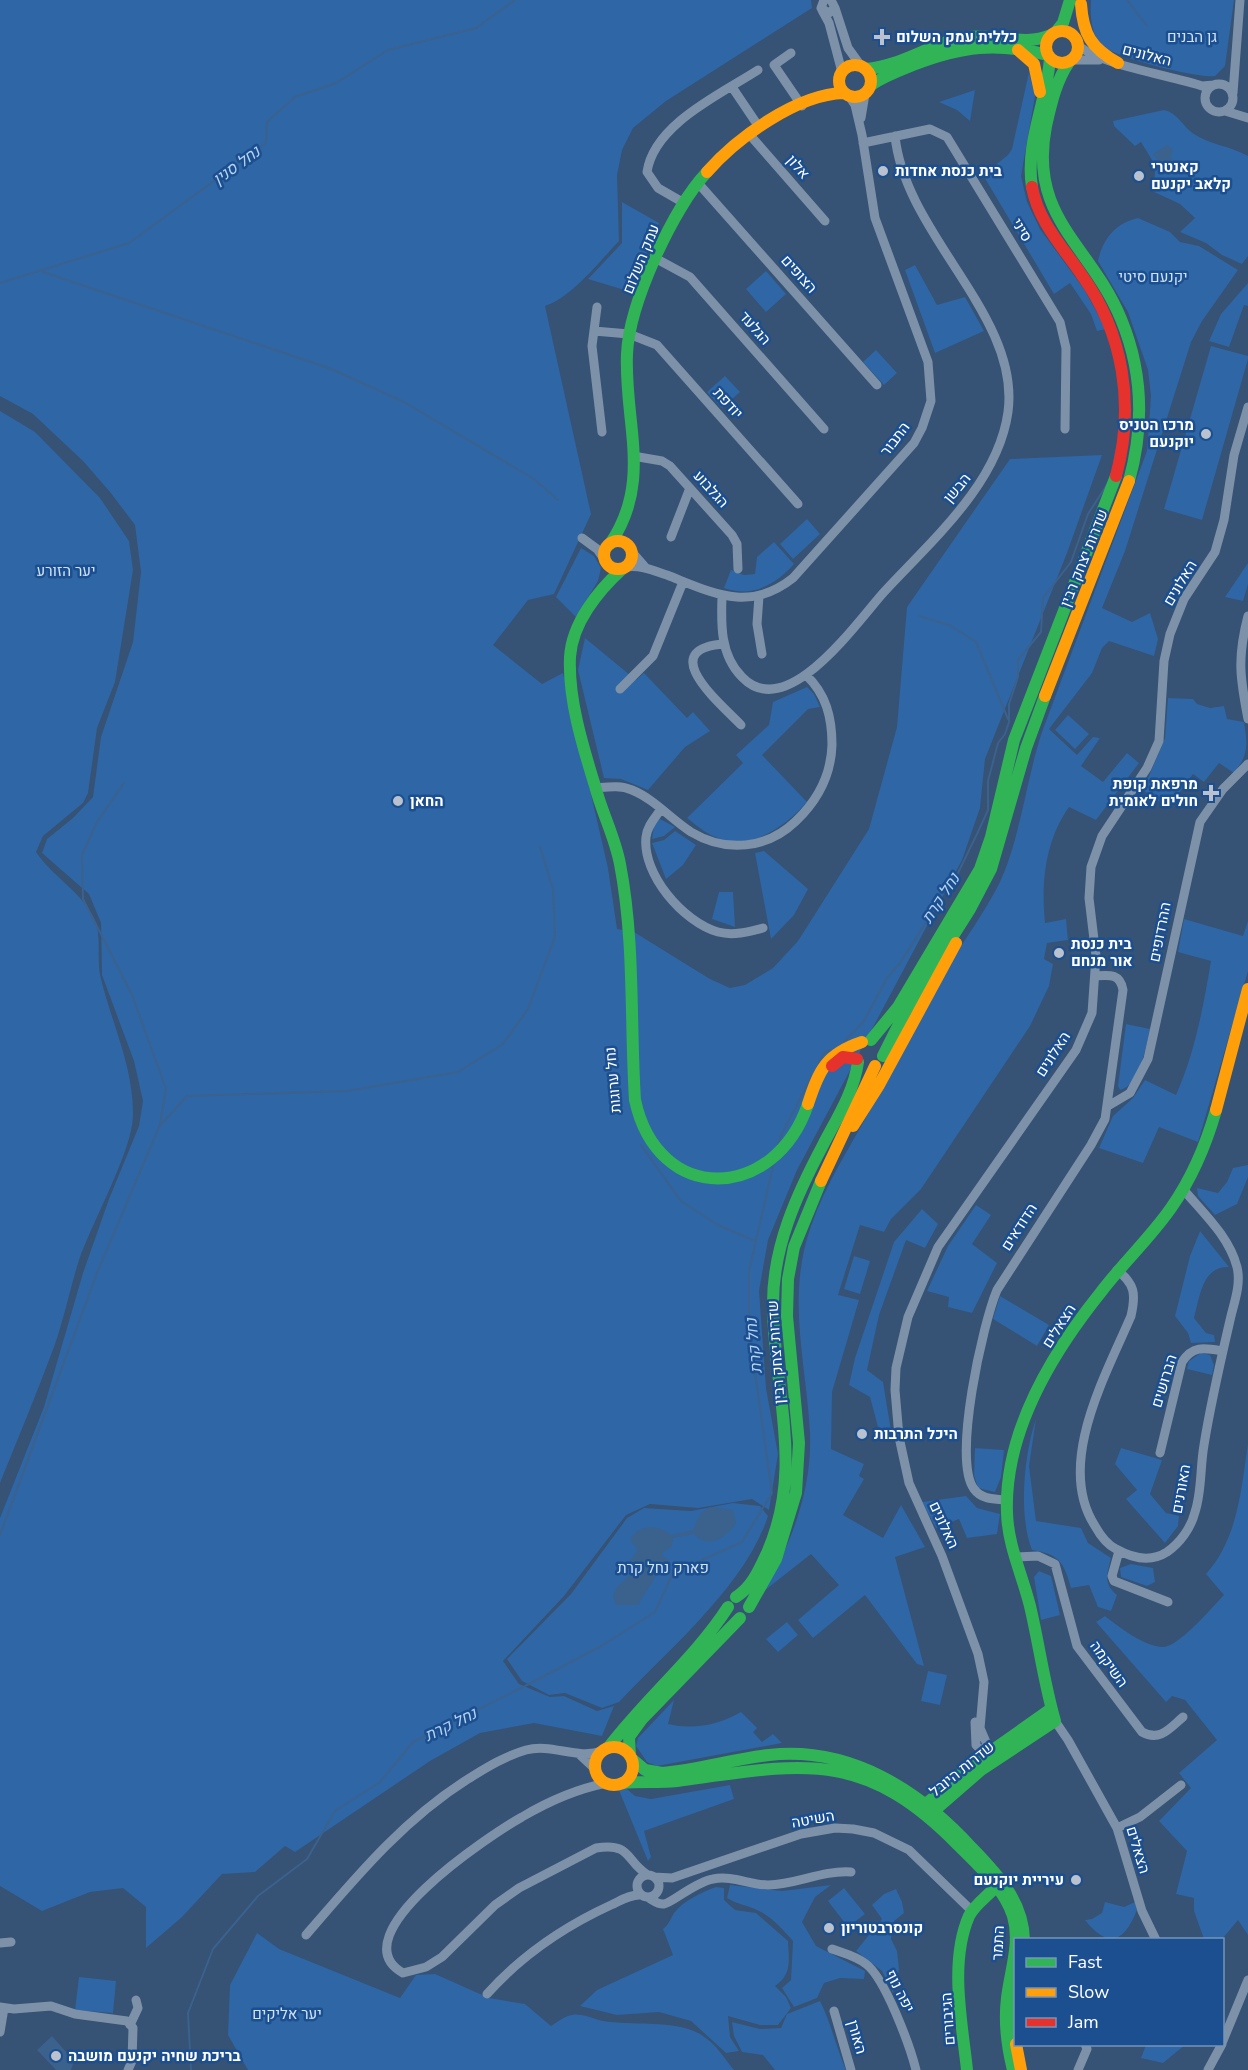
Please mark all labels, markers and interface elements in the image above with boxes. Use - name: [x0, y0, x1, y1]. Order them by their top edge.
- place label: כללית עמק השלום: [896, 27, 1017, 47]
- park label: גן הבנים: [1167, 27, 1217, 47]
- marker: כללית עמק השלום: [873, 28, 891, 46]
- street label: האלונים: [1120, 39, 1174, 71]
- water label: נחל סנין: [209, 141, 266, 190]
- street label: אלון: [782, 151, 814, 183]
- place label: קאנטרי קלאב יקנעם: [1151, 157, 1231, 194]
- place label: בית כנסת אחדות: [895, 161, 1002, 181]
- marker: בית כנסת אחדות: [876, 164, 890, 178]
- marker: קאנטרי קלאב יקנעם: [1132, 169, 1146, 183]
- street label: סיני: [1007, 215, 1037, 245]
- street label: עמק השלום: [618, 221, 664, 297]
- street label: הצופים: [777, 251, 821, 297]
- park label: יקנעם סיטי: [1118, 267, 1188, 287]
- street label: הגלעד: [735, 307, 775, 349]
- street label: יודפת: [709, 383, 747, 423]
- place label: מרכז הטניס יוקנעם: [1119, 415, 1194, 452]
- street label: התבור: [876, 418, 914, 460]
- marker: מרכז הטניס יוקנעם: [1199, 427, 1213, 441]
- street label: הגלבוע: [689, 466, 733, 512]
- street label: הבשן: [939, 469, 975, 507]
- street label: שדרות יצחק רבין: [1055, 506, 1113, 610]
- street label: האלונים: [1159, 556, 1201, 610]
- park label: יער הזורע: [36, 561, 96, 581]
- place label: מרפאת קופת חולים לאומית: [1109, 774, 1198, 811]
- marker: מרפאת קופת חולים לאומית: [1202, 784, 1220, 802]
- place label: החאן: [410, 791, 444, 811]
- marker: החאן: [391, 794, 405, 808]
- water label: נחל קרת: [916, 868, 966, 928]
- street label: ההרדופים: [1144, 900, 1176, 964]
- place label: בית כנסת אור מנחם: [1071, 934, 1133, 971]
- marker: בית כנסת אור מנחם: [1052, 946, 1066, 960]
- street label: האלונים: [1031, 1028, 1075, 1080]
- street label: נחל ערוגות: [600, 1046, 626, 1114]
- street label: הדודאים: [996, 1200, 1042, 1254]
- street label: שדרות יצחק רבין: [762, 1300, 790, 1404]
- street label: הצאלים: [1037, 1300, 1081, 1352]
- water label: נחל קרת: [740, 1316, 768, 1375]
- street label: הברושים: [1146, 1352, 1182, 1410]
- place label: היכל התרבות: [874, 1424, 958, 1444]
- marker: היכל התרבות: [855, 1427, 869, 1441]
- street label: האורנים: [1167, 1463, 1195, 1515]
- street label: האלונים: [924, 1498, 964, 1552]
- park label: פארק נחל קרת: [617, 1558, 709, 1578]
- street label: השיקמה: [1085, 1637, 1133, 1691]
- water label: נחל קרת: [421, 1702, 481, 1747]
- street label: שדרות היובל: [925, 1737, 999, 1801]
- street label: השיטה: [790, 1805, 836, 1833]
- street label: הצאלים: [1121, 1824, 1155, 1876]
- place label: עיריית יוקנעם: [973, 1870, 1064, 1890]
- marker: עיריית יוקנעם: [1069, 1873, 1083, 1887]
- place label: קונסרבטוריון: [841, 1918, 923, 1938]
- marker: קונסרבטוריון: [822, 1921, 836, 1935]
- street label: התמר: [987, 1925, 1009, 1961]
- legend: [1014, 1938, 1224, 2046]
- text: Fast: [1068, 1950, 1103, 1974]
- street label: יפה נוף: [881, 1966, 919, 2016]
- text: Slow: [1068, 1980, 1109, 2004]
- street label: הגיבורים: [936, 1992, 960, 2046]
- park label: יער אליקים: [252, 2004, 322, 2024]
- text: Jam: [1067, 2010, 1099, 2034]
- street label: האורן: [843, 2018, 871, 2056]
- place label: בריכת שחיה יקנעם מושבה: [68, 2046, 241, 2066]
- marker: בריכת שחיה יקנעם מושבה: [49, 2049, 63, 2063]

